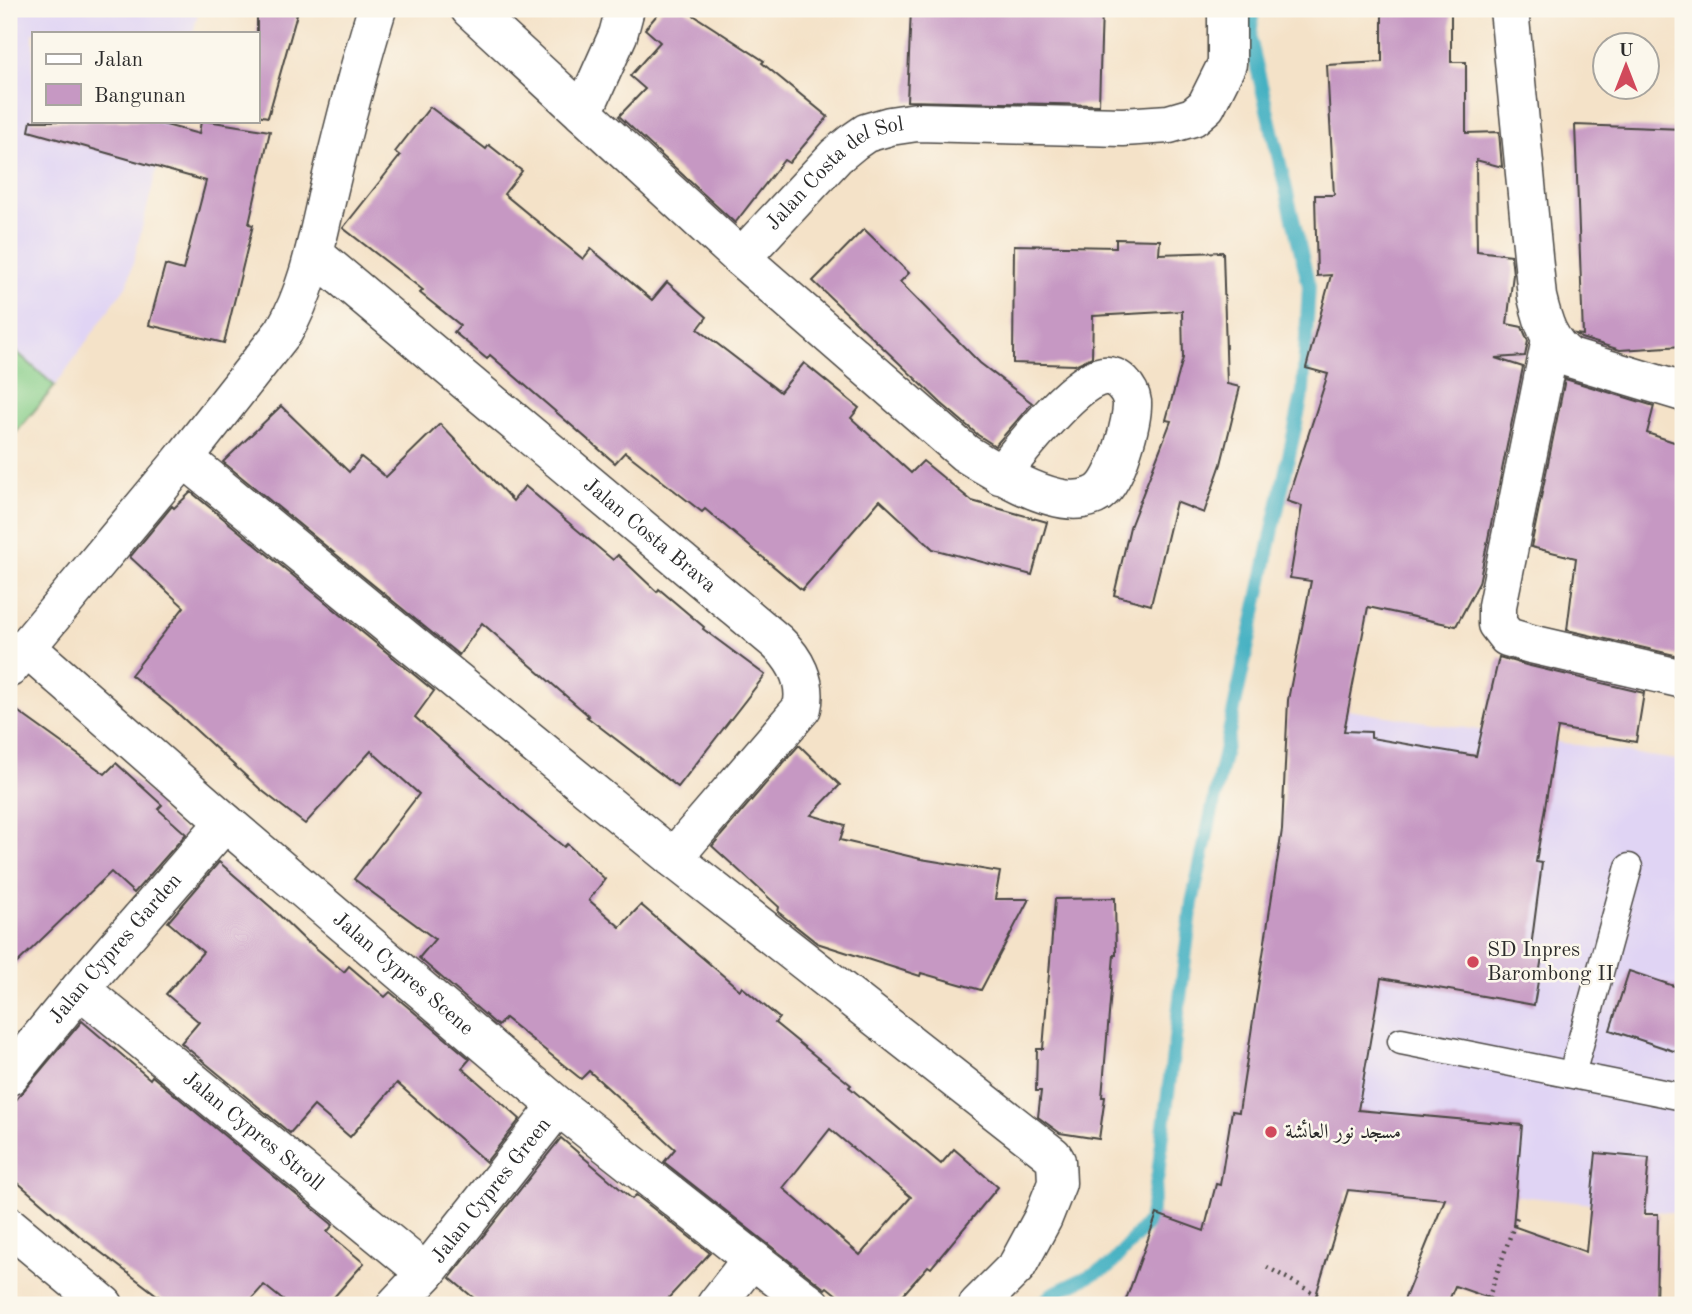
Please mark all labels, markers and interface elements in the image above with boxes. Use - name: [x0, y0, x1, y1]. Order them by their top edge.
- legend: [32, 32, 259, 122]
- north arrow: [1590, 32, 1660, 102]
- text: U: [1618, 42, 1634, 61]
- text: Jalan: [94, 50, 143, 71]
- text: Bangunan: [94, 86, 186, 107]
- street label: Jalan Costa del Sol: [762, 114, 905, 234]
- street label: Jalan Costa Brava: [579, 474, 720, 597]
- street label: Jalan Cypres Garden: [46, 870, 186, 1028]
- street label: Jalan Cypres Scene: [329, 908, 477, 1039]
- place label: SD Inpres Barombong II: [1487, 940, 1614, 985]
- marker: SD Inpres Barombong II: [1465, 954, 1481, 970]
- street label: Jalan Cypres Stroll: [179, 1067, 328, 1195]
- street label: Jalan Cypres Green: [428, 1114, 555, 1267]
- place label: مسجد نور العائشة: [1285, 1119, 1401, 1144]
- marker: مسجد نور العائشة: [1263, 1124, 1279, 1140]

